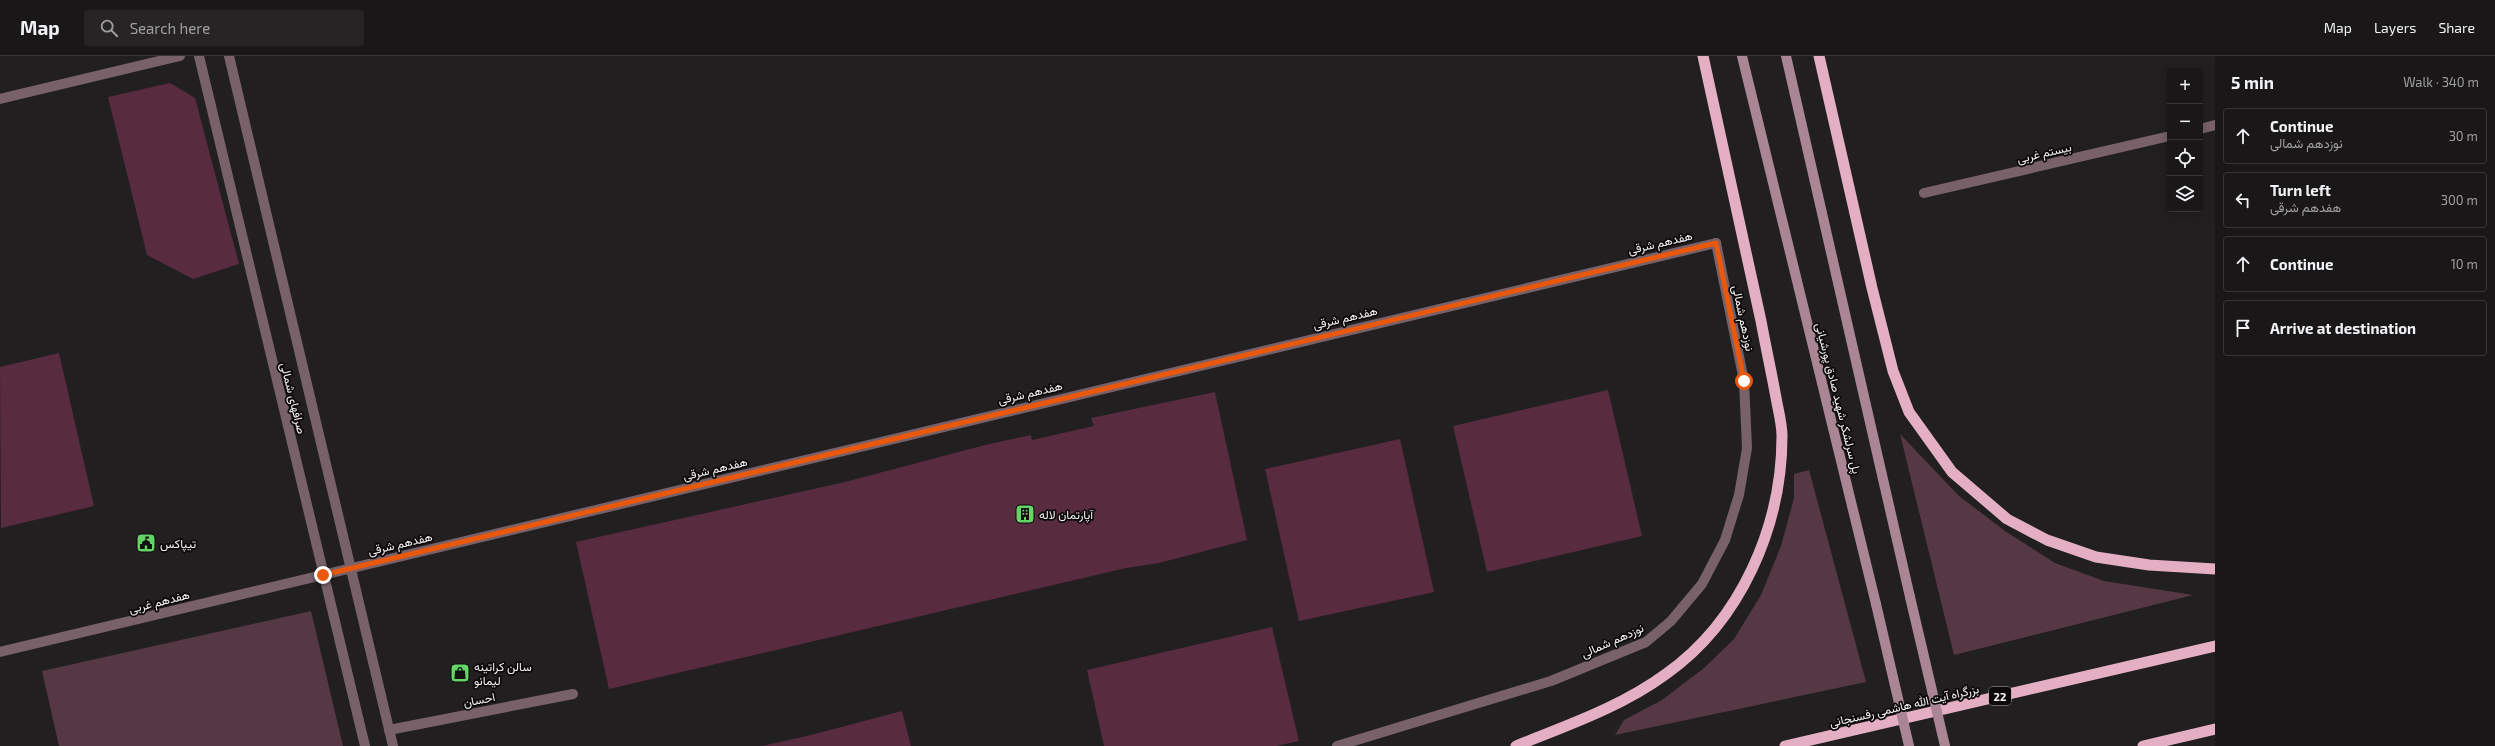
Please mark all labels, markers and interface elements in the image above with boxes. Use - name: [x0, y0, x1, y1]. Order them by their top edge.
- search box: [84, 10, 364, 46]
- text: Map: [20, 16, 60, 39]
- icon: search: [98, 17, 120, 39]
- text: Search here: [130, 19, 210, 37]
- text: Map: [2324, 19, 2352, 36]
- text: Layers: [2374, 19, 2416, 36]
- text: Share: [2438, 19, 2475, 36]
- map controls: [2167, 68, 2203, 212]
- button: +: [2167, 68, 2203, 104]
- text: 5 min: [2231, 72, 2274, 92]
- text: Walk · 340 m: [2403, 74, 2479, 90]
- button: −: [2167, 104, 2203, 140]
- text: Continue: [2270, 117, 2333, 135]
- icon: ahead: [2232, 125, 2254, 147]
- text: 30 m: [2449, 128, 2478, 144]
- text: نوزدهم شمالی: [2270, 135, 2343, 151]
- street label: بیستم غربی: [2015, 139, 2073, 167]
- button: locate: [2167, 140, 2203, 176]
- button: layers: [2167, 176, 2203, 212]
- text: Turn left: [2270, 181, 2331, 199]
- icon: left: [2232, 189, 2254, 211]
- text: 300 m: [2441, 192, 2478, 208]
- text: هفدهم شرقی: [2270, 199, 2341, 215]
- street label: هفدهم شرقی: [1626, 228, 1694, 258]
- icon: ahead: [2232, 253, 2254, 275]
- text: Continue: [2270, 255, 2333, 273]
- text: 10 m: [2451, 256, 2478, 272]
- street label: نوزدهم شمالی: [1728, 284, 1758, 353]
- street label: هفدهم شرقی: [1311, 303, 1379, 333]
- icon: arrive: [2232, 317, 2254, 339]
- text: Arrive at destination: [2270, 319, 2416, 337]
- street label: پل سرلشکر شهید صادق پورشیانی: [1812, 321, 1865, 475]
- street label: صرافهای شمالی: [276, 361, 310, 436]
- route start: [1735, 372, 1753, 390]
- street label: هفدهم شرقی: [996, 378, 1064, 408]
- street label: هفدهم شرقی: [681, 454, 749, 484]
- building icon: آپارتمان لاله: [1014, 503, 1036, 525]
- place label: آپارتمان لاله: [1039, 507, 1094, 523]
- street label: هفدهم شرقی: [366, 529, 434, 559]
- public building icon: تیپاکس: [135, 532, 157, 554]
- place label: تیپاکس: [160, 536, 196, 552]
- route end: [314, 566, 332, 584]
- street label: هفدهم غربی: [127, 587, 191, 617]
- street label: نوزدهم شمالی: [1579, 620, 1646, 662]
- place label: سالن کراتینه لیمانو: [474, 659, 532, 689]
- shop icon: سالن کراتینه لیمانو: [449, 662, 471, 684]
- street label: بزرگراه آیت الله هاشمی رفسنجانی: [1828, 681, 1981, 731]
- road number: 22: [1989, 687, 2011, 705]
- street label: احسان: [462, 689, 496, 710]

